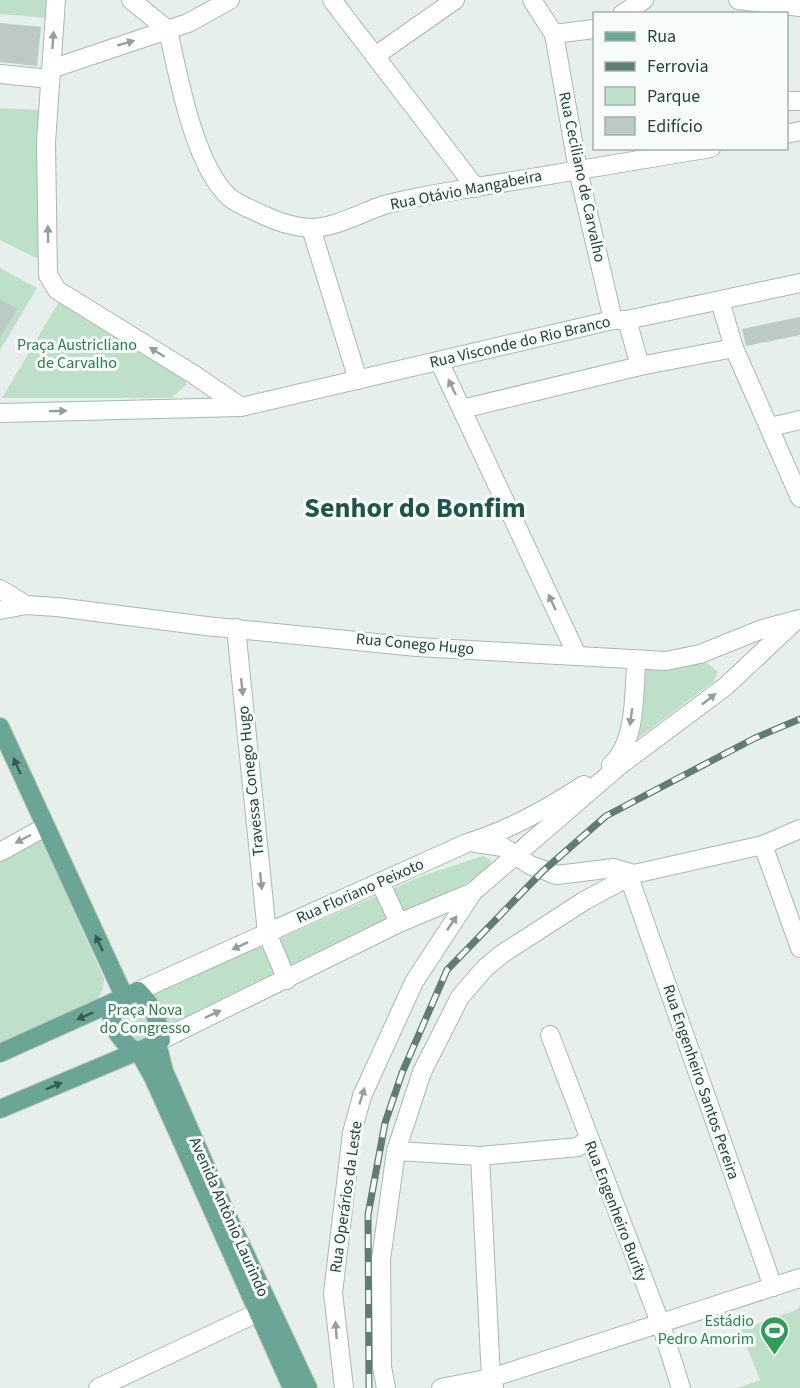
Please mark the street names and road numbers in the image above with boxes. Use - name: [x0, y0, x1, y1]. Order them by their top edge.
- street label: Rua Ceciliano de Carvalho: [553, 90, 611, 264]
- street label: Rua Otávio Mangabeira: [388, 164, 544, 216]
- street label: Rua Visconde do Rio Branco: [427, 310, 613, 374]
- street label: Rua Conego Hugo: [355, 628, 475, 660]
- street label: Travessa Conego Hugo: [232, 705, 270, 857]
- street label: Rua Floriano Peixoto: [293, 853, 427, 929]
- street label: Rua Engenheiro Santos Pereira: [657, 982, 745, 1182]
- street label: Rua Operários da Leste: [324, 1120, 368, 1274]
- street label: Avenida Antônio Laurindo: [184, 1134, 274, 1300]
- street label: Rua Engenheiro Burity: [579, 1137, 653, 1285]

